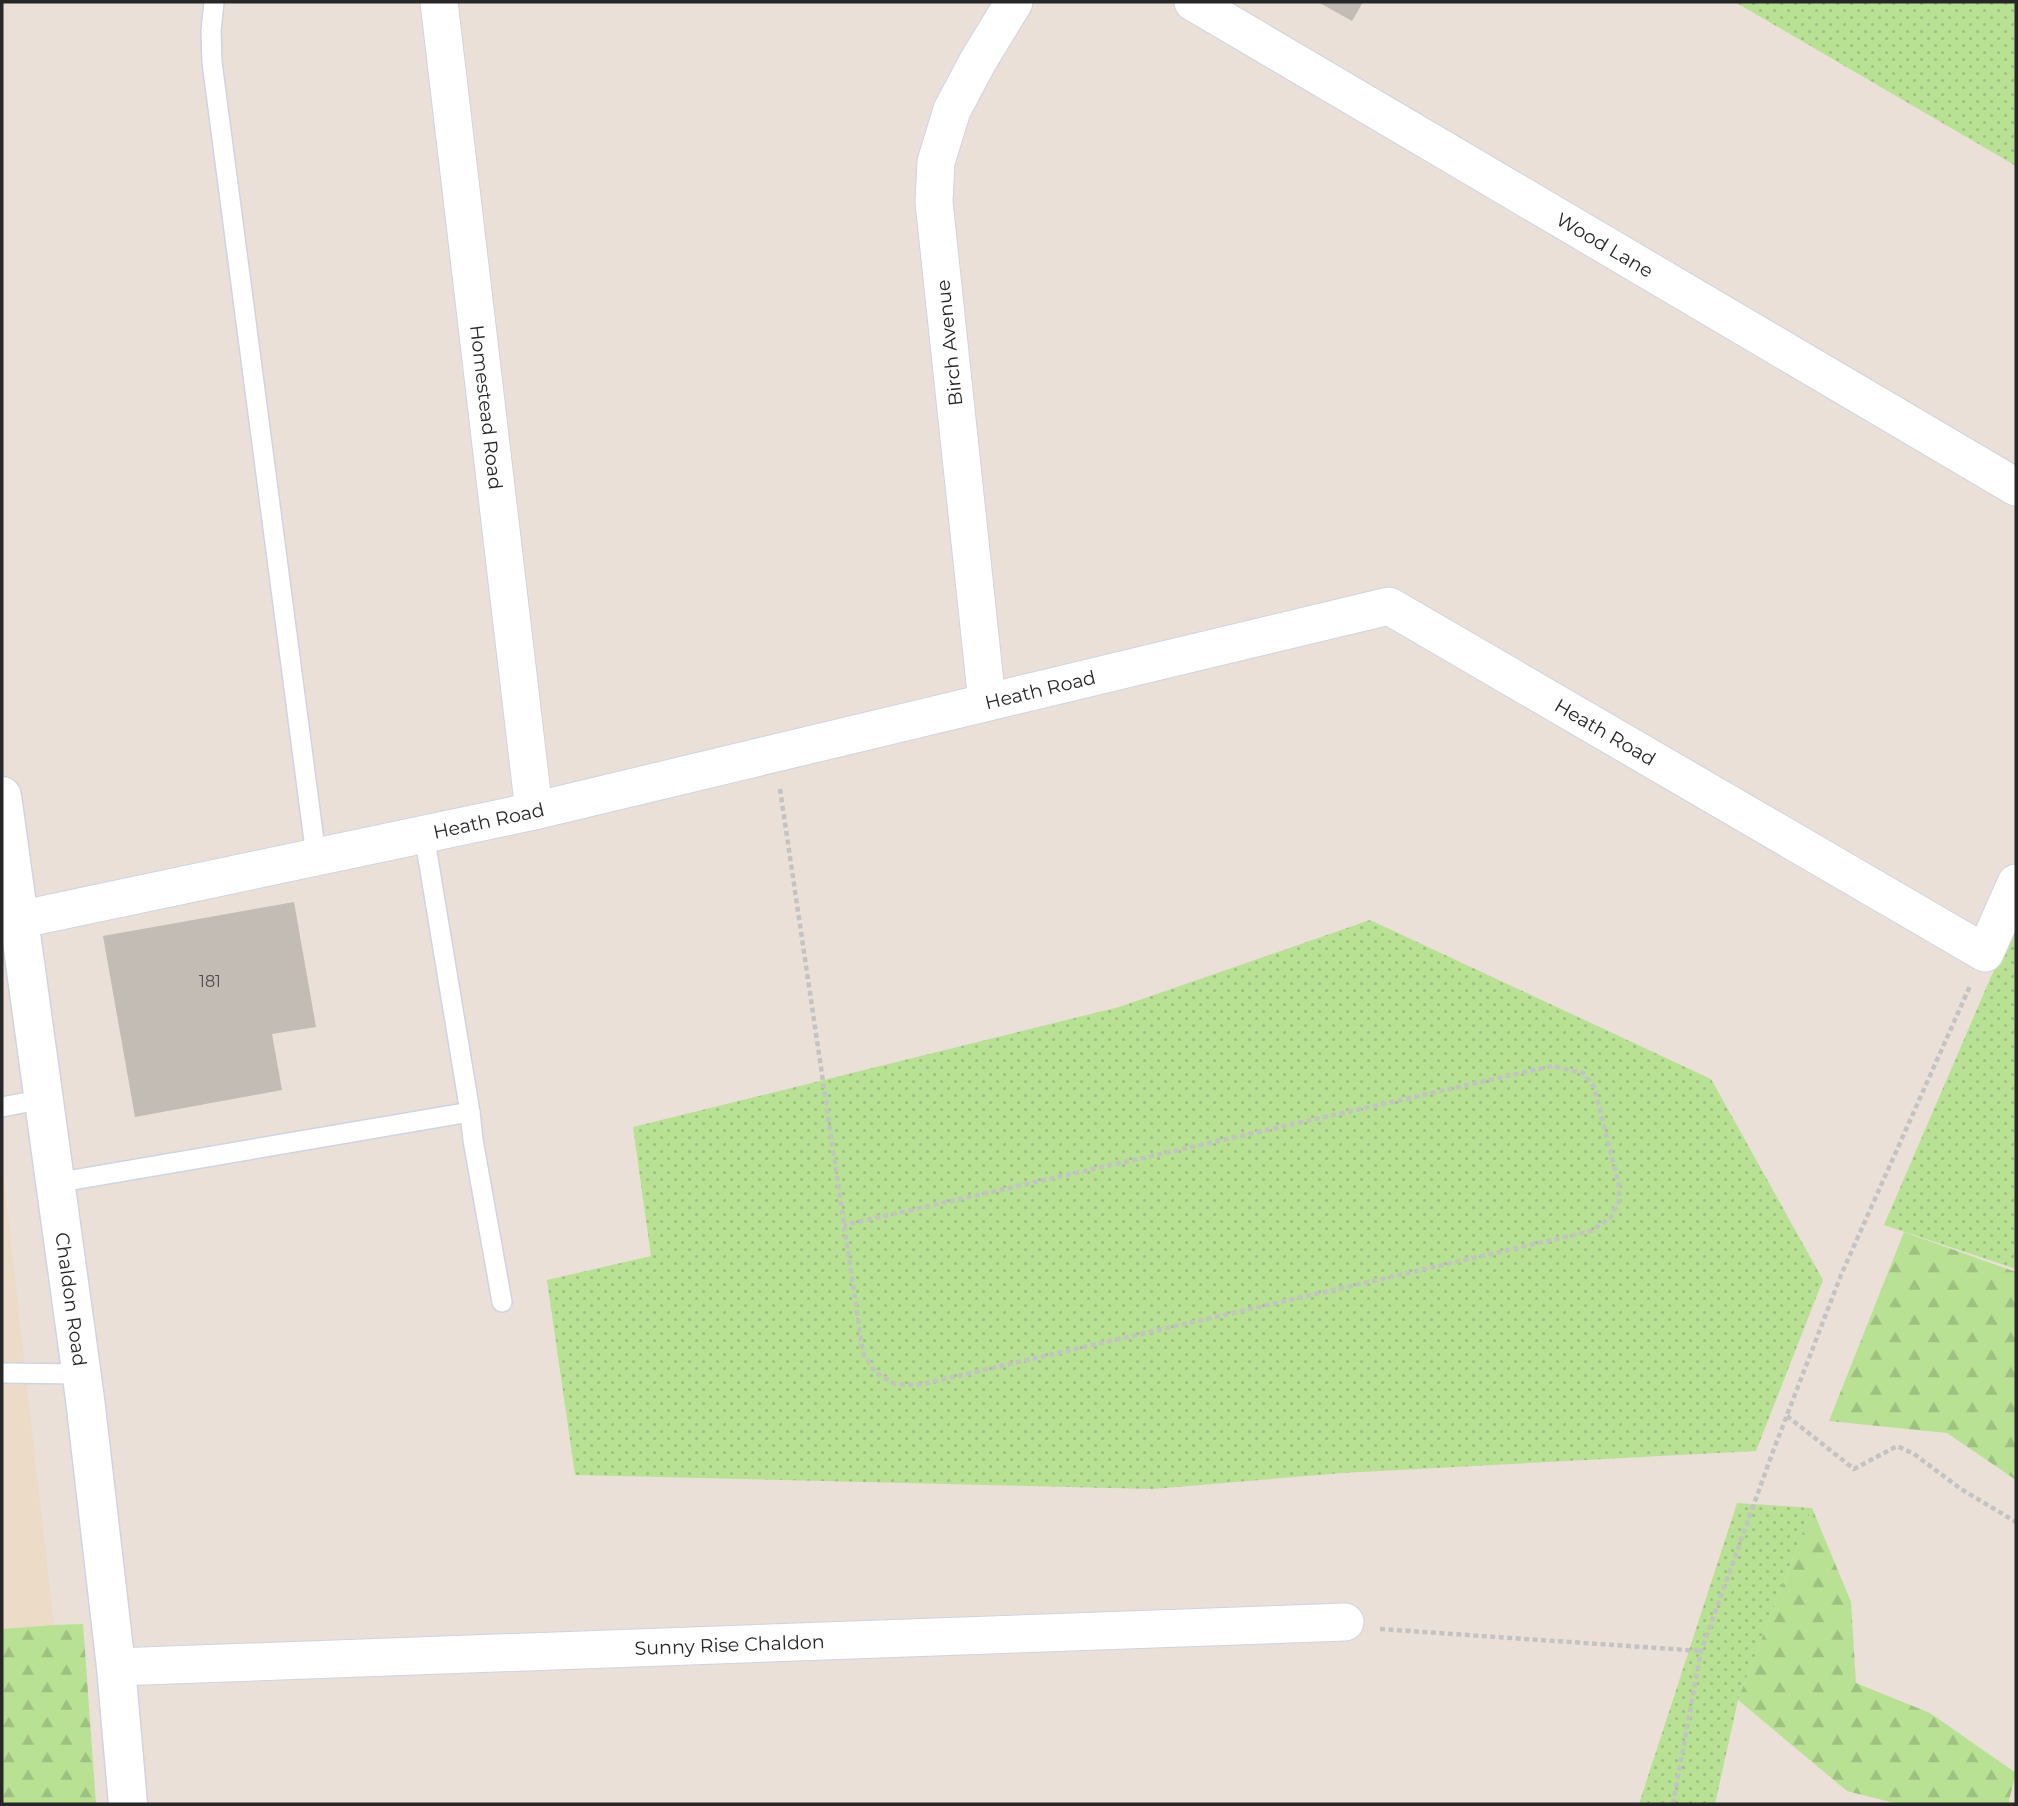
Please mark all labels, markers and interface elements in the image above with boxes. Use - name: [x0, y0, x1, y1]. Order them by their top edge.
- street label: Wood Lane: [1552, 208, 1657, 283]
- street label: Birch Avenue: [931, 279, 968, 407]
- street label: Homestead Road: [465, 324, 507, 491]
- street label: Heath Road: [983, 666, 1098, 714]
- street label: Heath Road: [1550, 694, 1660, 771]
- street label: Heath Road: [431, 798, 547, 844]
- house number: 181: [199, 972, 221, 991]
- street label: Chaldon Road: [50, 1231, 91, 1368]
- street label: Sunny Rise Chaldon: [634, 1630, 825, 1660]

